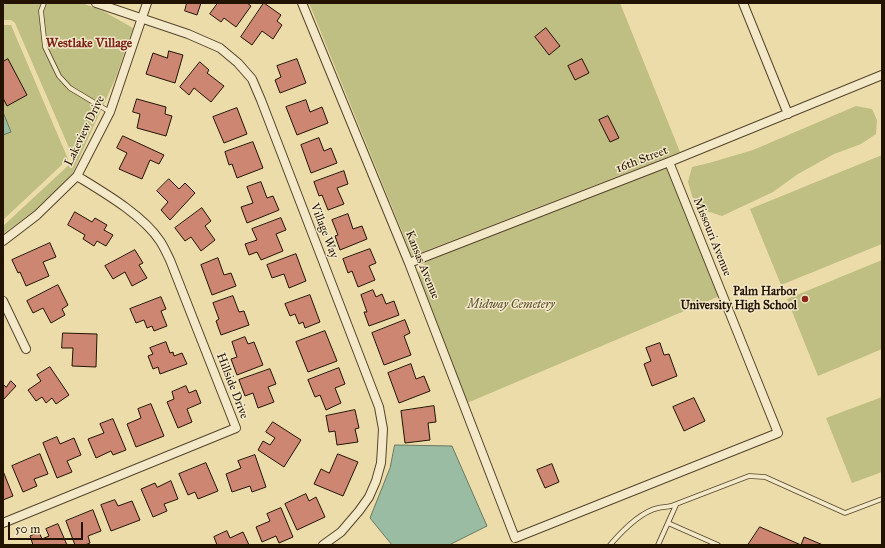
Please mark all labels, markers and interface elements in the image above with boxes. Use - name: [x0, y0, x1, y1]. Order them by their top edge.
- district label: Westlake Village: [46, 36, 132, 52]
- street label: Lakeview Drive: [62, 93, 108, 169]
- street label: 16th Street: [614, 144, 670, 176]
- street label: Missouri Avenue: [690, 196, 734, 278]
- street label: Village Way: [307, 201, 341, 261]
- street label: Kansas Avenue: [402, 229, 442, 301]
- place label: Palm Harbor University High School: [680, 285, 797, 313]
- marker: Palm Harbor University High School: [800, 294, 810, 304]
- park label: Midway Cemetery: [467, 298, 555, 312]
- street label: Hillside Drive: [213, 351, 251, 421]
- scale bar: [10, 514, 85, 540]
- text: 50 m: [15, 522, 40, 536]

